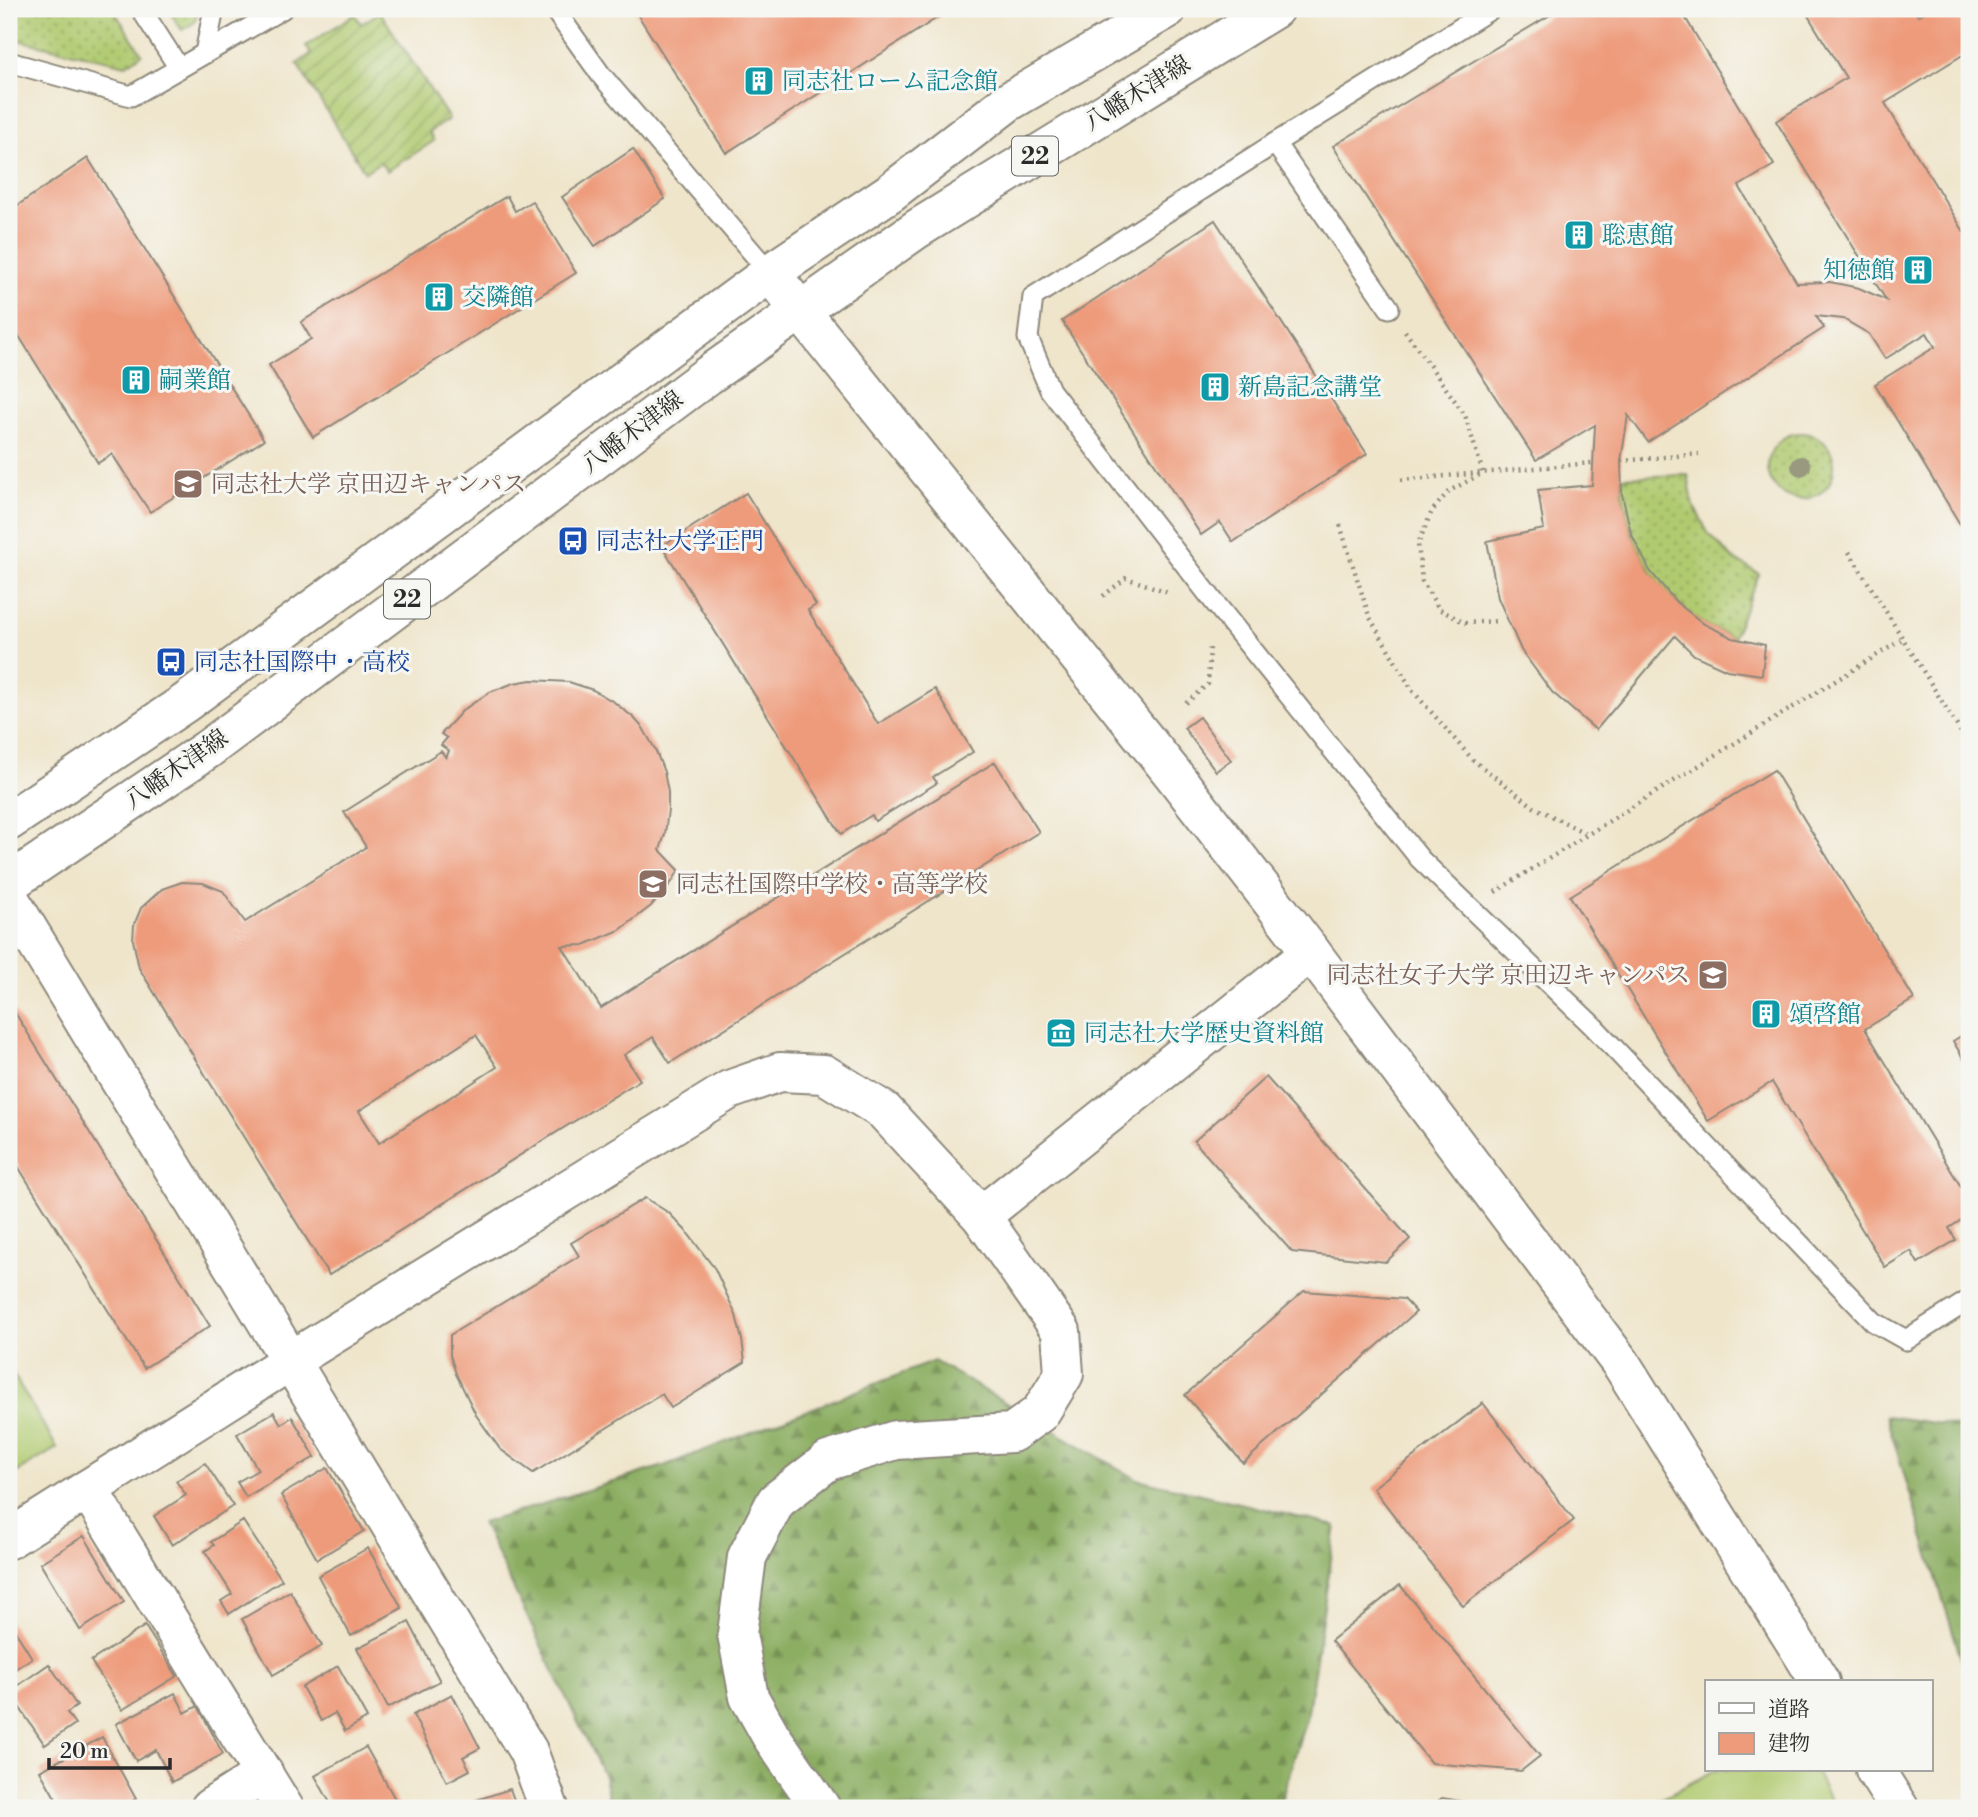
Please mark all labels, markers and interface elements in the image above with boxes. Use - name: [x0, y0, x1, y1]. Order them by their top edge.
- street label: 八幡木津線: [1079, 49, 1196, 138]
- building icon: 同志社ローム記念館: [742, 64, 776, 98]
- place label: 同志社ローム記念館: [782, 67, 998, 97]
- road number: 22: [1012, 136, 1058, 176]
- building icon: 聡恵館: [1562, 218, 1596, 252]
- place label: 聡恵館: [1602, 221, 1674, 251]
- building icon: 知徳館: [1901, 253, 1935, 287]
- place label: 知徳館: [1823, 256, 1895, 286]
- building icon: 交隣館: [422, 280, 456, 314]
- place label: 交隣館: [462, 283, 534, 313]
- building icon: 嗣業館: [119, 363, 153, 397]
- place label: 嗣業館: [159, 366, 231, 396]
- building icon: 新島記念講堂: [1198, 370, 1232, 404]
- place label: 新島記念講堂: [1238, 373, 1382, 403]
- street label: 八幡木津線: [576, 385, 690, 481]
- school or university icon: 同志社大学 京田辺キャンパス: [171, 467, 205, 501]
- place label: 同志社大学 京田辺キャンパス: [211, 470, 526, 500]
- bus stop icon: 同志社大学正門: [556, 524, 590, 558]
- place label: 同志社大学正門: [596, 527, 764, 557]
- road number: 22: [384, 580, 430, 618]
- bus stop icon: 同志社国際中・高校: [154, 645, 188, 679]
- place label: 同志社国際中・高校: [194, 648, 410, 678]
- street label: 八幡木津線: [119, 723, 234, 817]
- school or university icon: 同志社国際中学校・高等学校: [636, 867, 670, 901]
- place label: 同志社国際中学校・高等学校: [676, 870, 988, 900]
- school or university icon: 同志社女子大学 京田辺キャンパス: [1696, 958, 1730, 992]
- place label: 同志社女子大学 京田辺キャンパス: [1327, 961, 1690, 991]
- building icon: 頌啓館: [1749, 997, 1783, 1031]
- place label: 頌啓館: [1789, 1000, 1861, 1030]
- museum icon: 同志社大学歴史資料館: [1044, 1016, 1078, 1050]
- place label: 同志社大学歴史資料館: [1084, 1019, 1324, 1049]
- legend: [1705, 1680, 1932, 1772]
- text: 道路: [1768, 1697, 1810, 1723]
- scale bar: [49, 1726, 170, 1770]
- text: 建物: [1768, 1731, 1810, 1757]
- text: 20 m: [60, 1739, 109, 1765]

